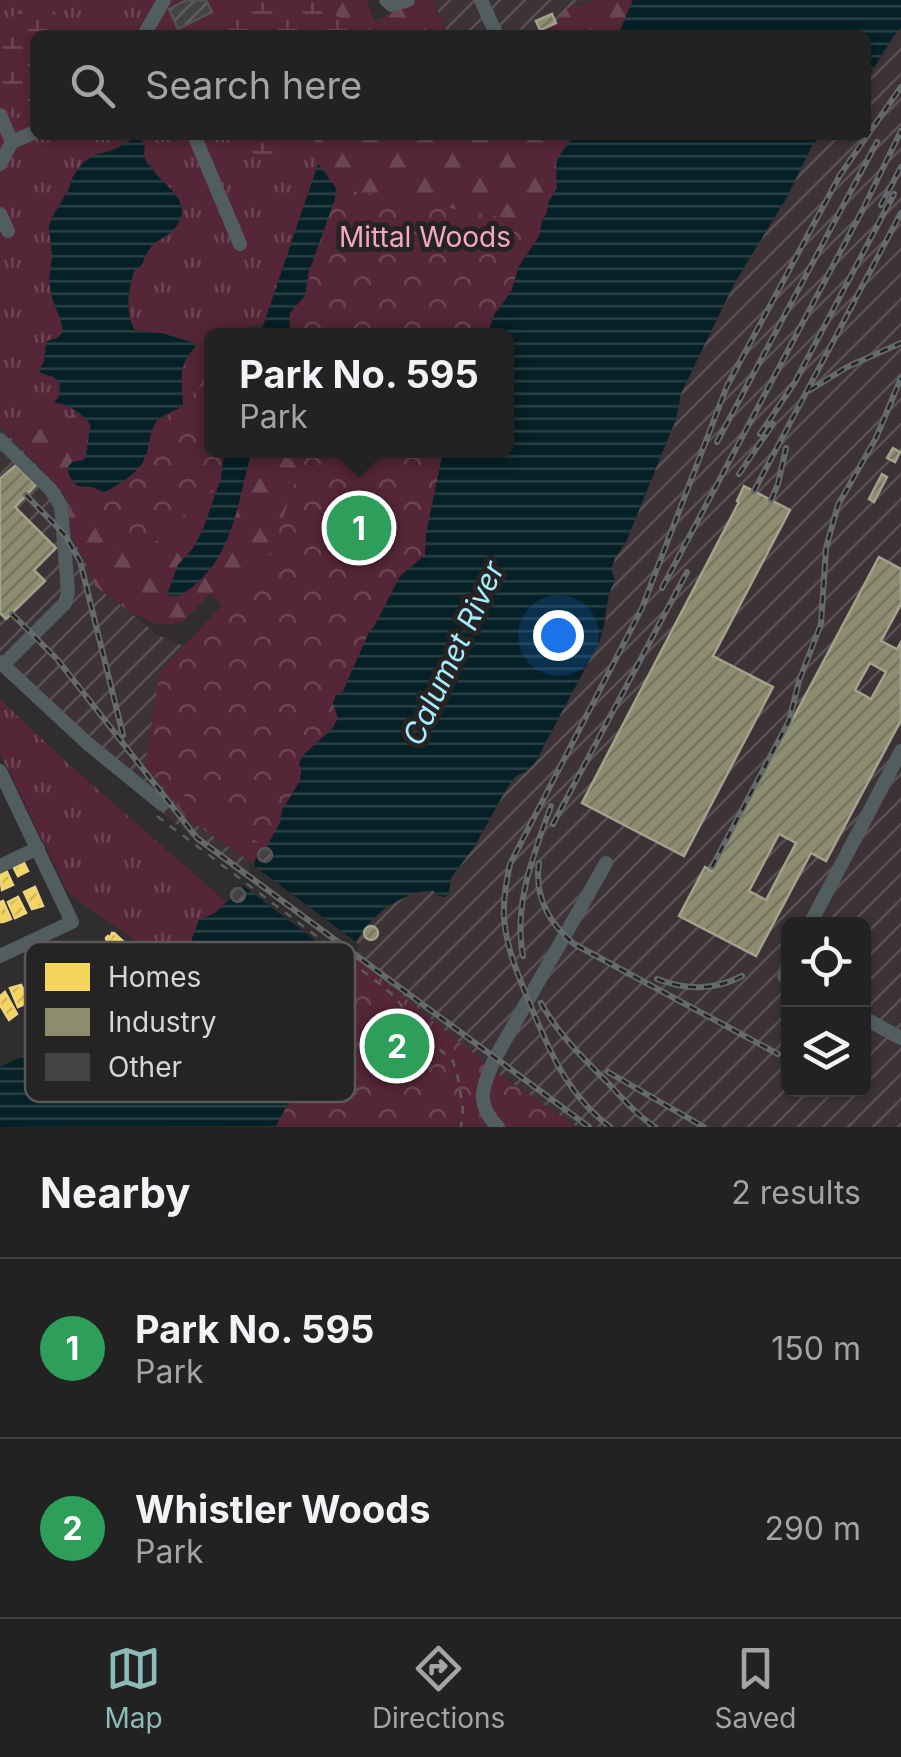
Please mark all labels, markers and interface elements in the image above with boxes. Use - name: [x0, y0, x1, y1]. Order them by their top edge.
- search box: [30, 30, 871, 140]
- icon: search: [65, 58, 120, 113]
- text: Search here: [145, 62, 362, 108]
- park label: Mittal Woods: [339, 220, 511, 254]
- popup: [204, 328, 514, 458]
- text: Park No. 595: [239, 351, 479, 397]
- text: Park: [239, 397, 308, 436]
- pin: 1: [326, 490, 392, 566]
- water label: Calumet River: [395, 555, 512, 751]
- your location: [533, 610, 584, 661]
- map controls: [781, 917, 871, 1097]
- button: locate: [781, 917, 871, 1007]
- legend: [25, 942, 355, 1102]
- text: Homes: [108, 960, 201, 994]
- text: Industry: [108, 1005, 216, 1039]
- button: layers: [781, 1007, 871, 1097]
- pin: 2: [364, 1008, 430, 1084]
- text: Other: [108, 1050, 182, 1084]
- text: Nearby: [40, 1167, 191, 1218]
- text: 2 results: [731, 1173, 861, 1212]
- text: Park No. 595: [135, 1306, 374, 1352]
- text: 1: [66, 1329, 79, 1368]
- text: 150 m: [771, 1329, 861, 1368]
- text: Park: [135, 1352, 204, 1391]
- text: Whistler Woods: [135, 1486, 430, 1532]
- text: 2: [62, 1509, 83, 1548]
- text: 290 m: [764, 1509, 861, 1548]
- text: Park: [135, 1532, 204, 1571]
- tab: Map: [105, 1641, 163, 1735]
- tab: Directions: [372, 1641, 505, 1735]
- tab: Saved: [714, 1641, 796, 1735]

